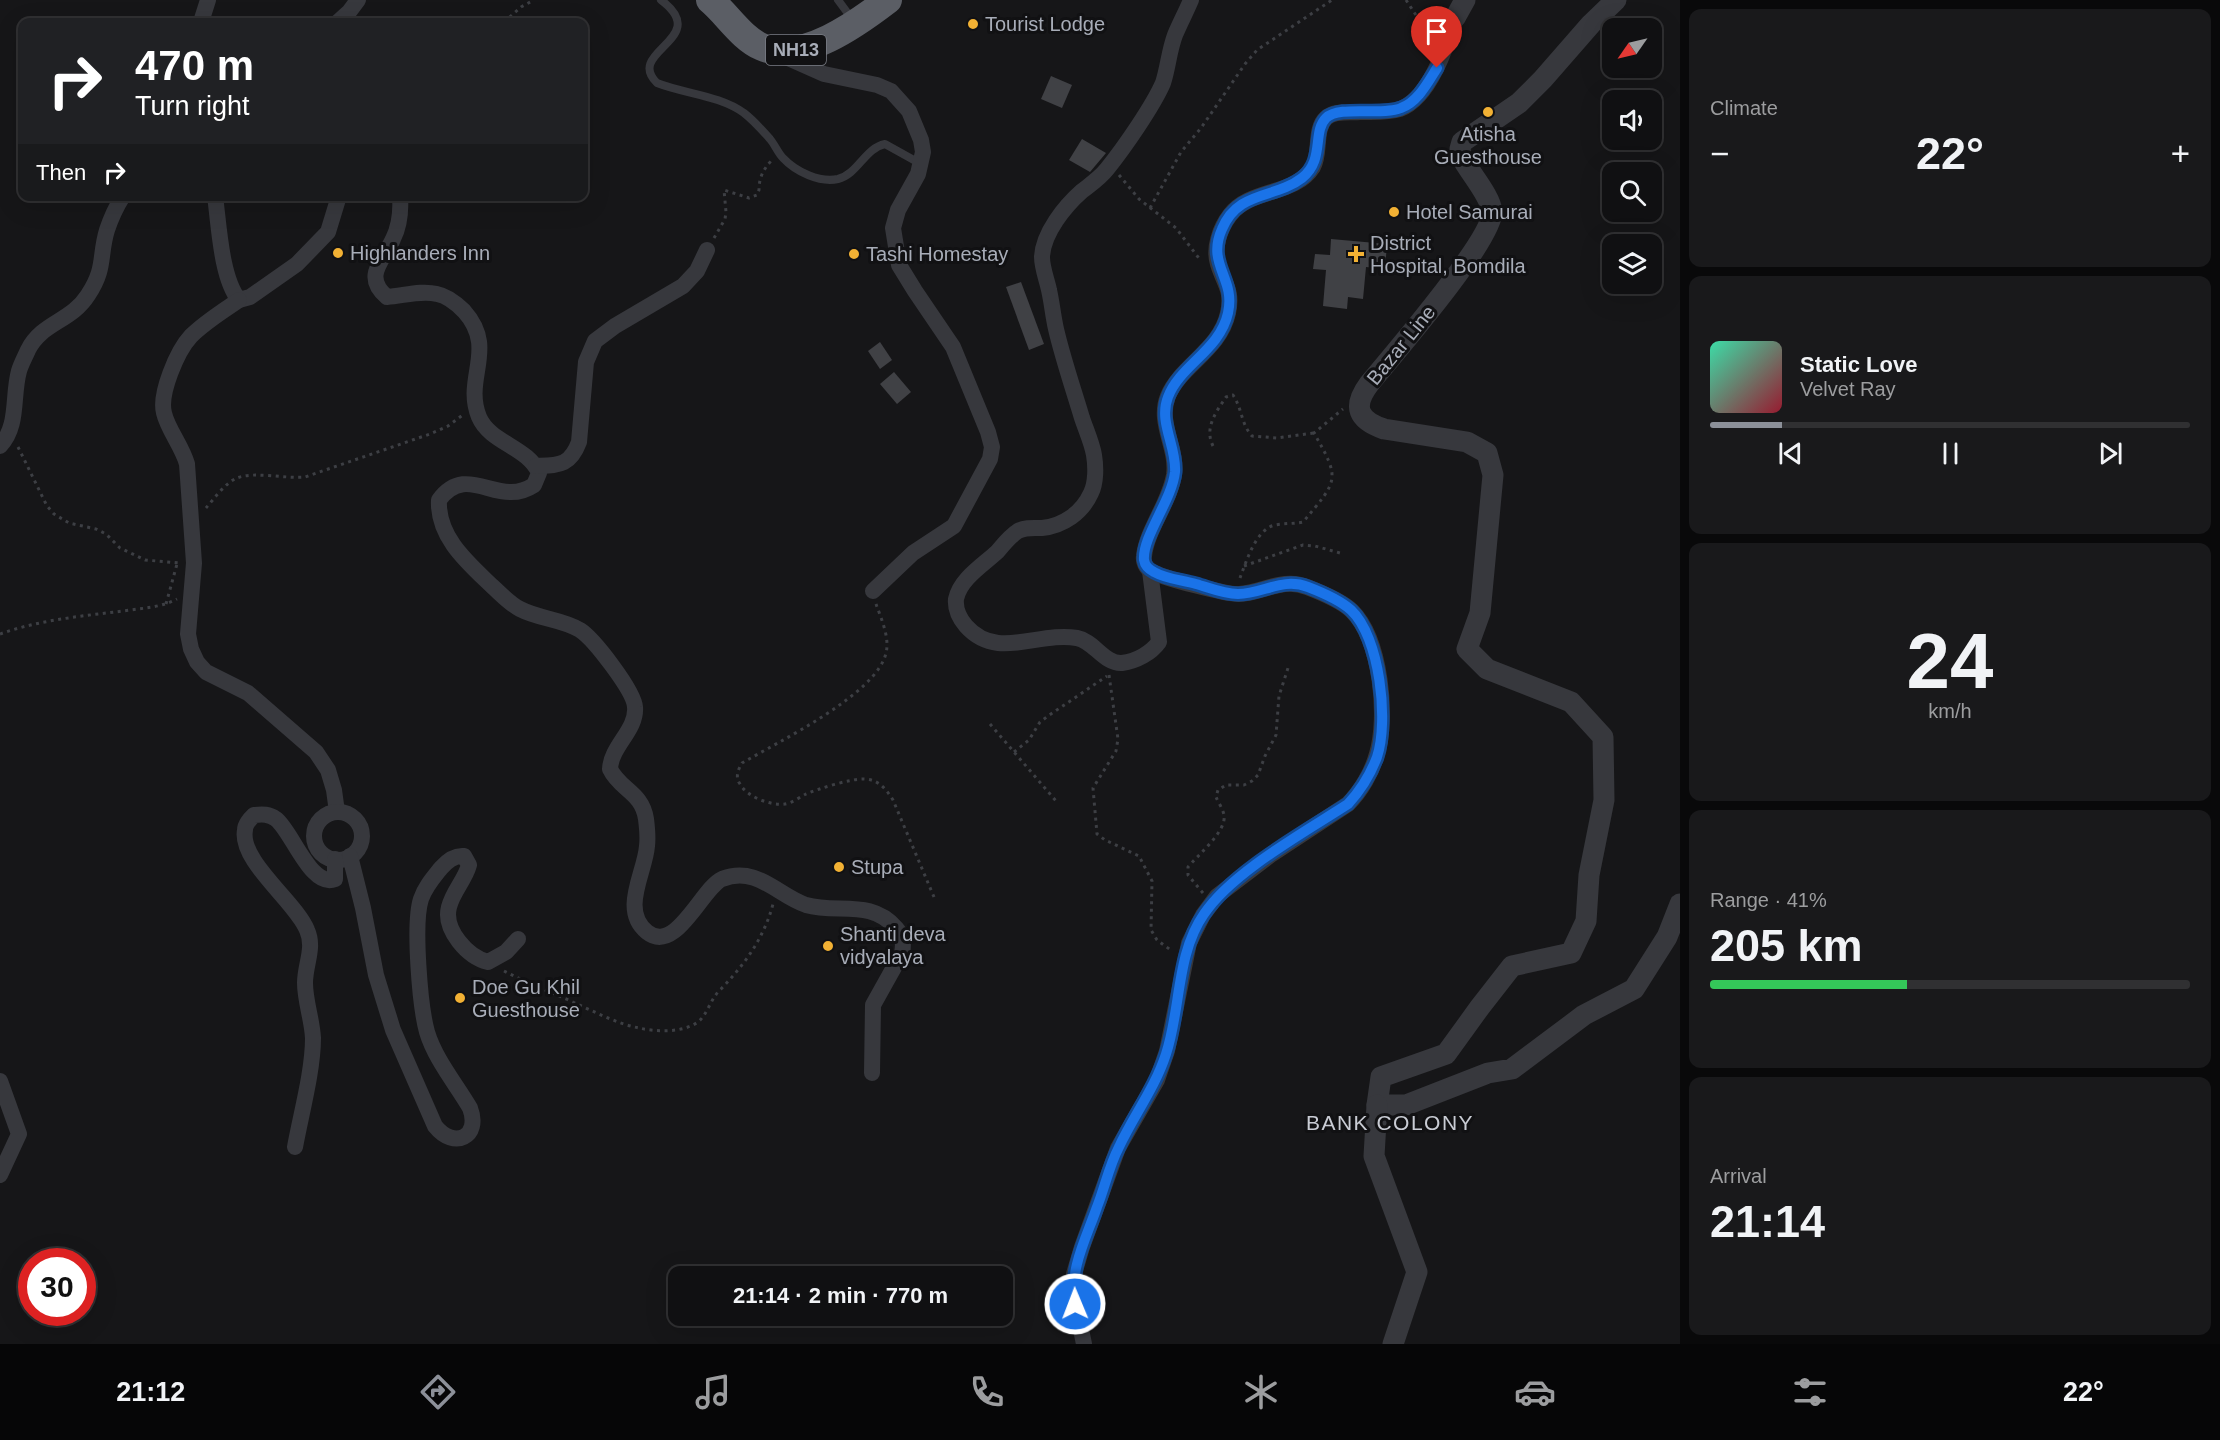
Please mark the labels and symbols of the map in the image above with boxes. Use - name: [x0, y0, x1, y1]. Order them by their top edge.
- pin: [1411, 6, 1462, 68]
- place label: Tourist Lodge: [985, 13, 1105, 35]
- marker: Tourist Lodge: [966, 17, 980, 31]
- north arrow: [1602, 18, 1662, 78]
- road number: NH13: [766, 35, 826, 65]
- marker: Atisha Guesthouse: [1481, 105, 1495, 119]
- place label: Atisha Guesthouse: [1434, 123, 1542, 168]
- place label: Hotel Samurai: [1406, 201, 1533, 223]
- marker: Hotel Samurai: [1387, 205, 1401, 219]
- place label: District Hospital, Bomdila: [1370, 232, 1527, 277]
- place label: Highlanders Inn: [350, 242, 490, 264]
- place label: Tashi Homestay: [866, 243, 1008, 265]
- marker: District Hospital, Bomdila: [1347, 245, 1365, 263]
- marker: Highlanders Inn: [331, 246, 345, 260]
- marker: Tashi Homestay: [847, 247, 861, 261]
- street label: Bazar Line: [1362, 301, 1440, 389]
- place label: Stupa: [851, 856, 904, 878]
- marker: Stupa: [832, 860, 846, 874]
- place label: Shanti deva vidyalaya: [840, 923, 947, 968]
- marker: Shanti deva vidyalaya: [821, 939, 835, 953]
- place label: Doe Gu Khil Guesthouse: [472, 976, 580, 1021]
- marker: Doe Gu Khil Guesthouse: [453, 991, 467, 1005]
- district label: BANK COLONY: [1306, 1111, 1474, 1134]
- speed limit sign: 30: [18, 1248, 96, 1326]
- position arrow: [1043, 1272, 1107, 1336]

